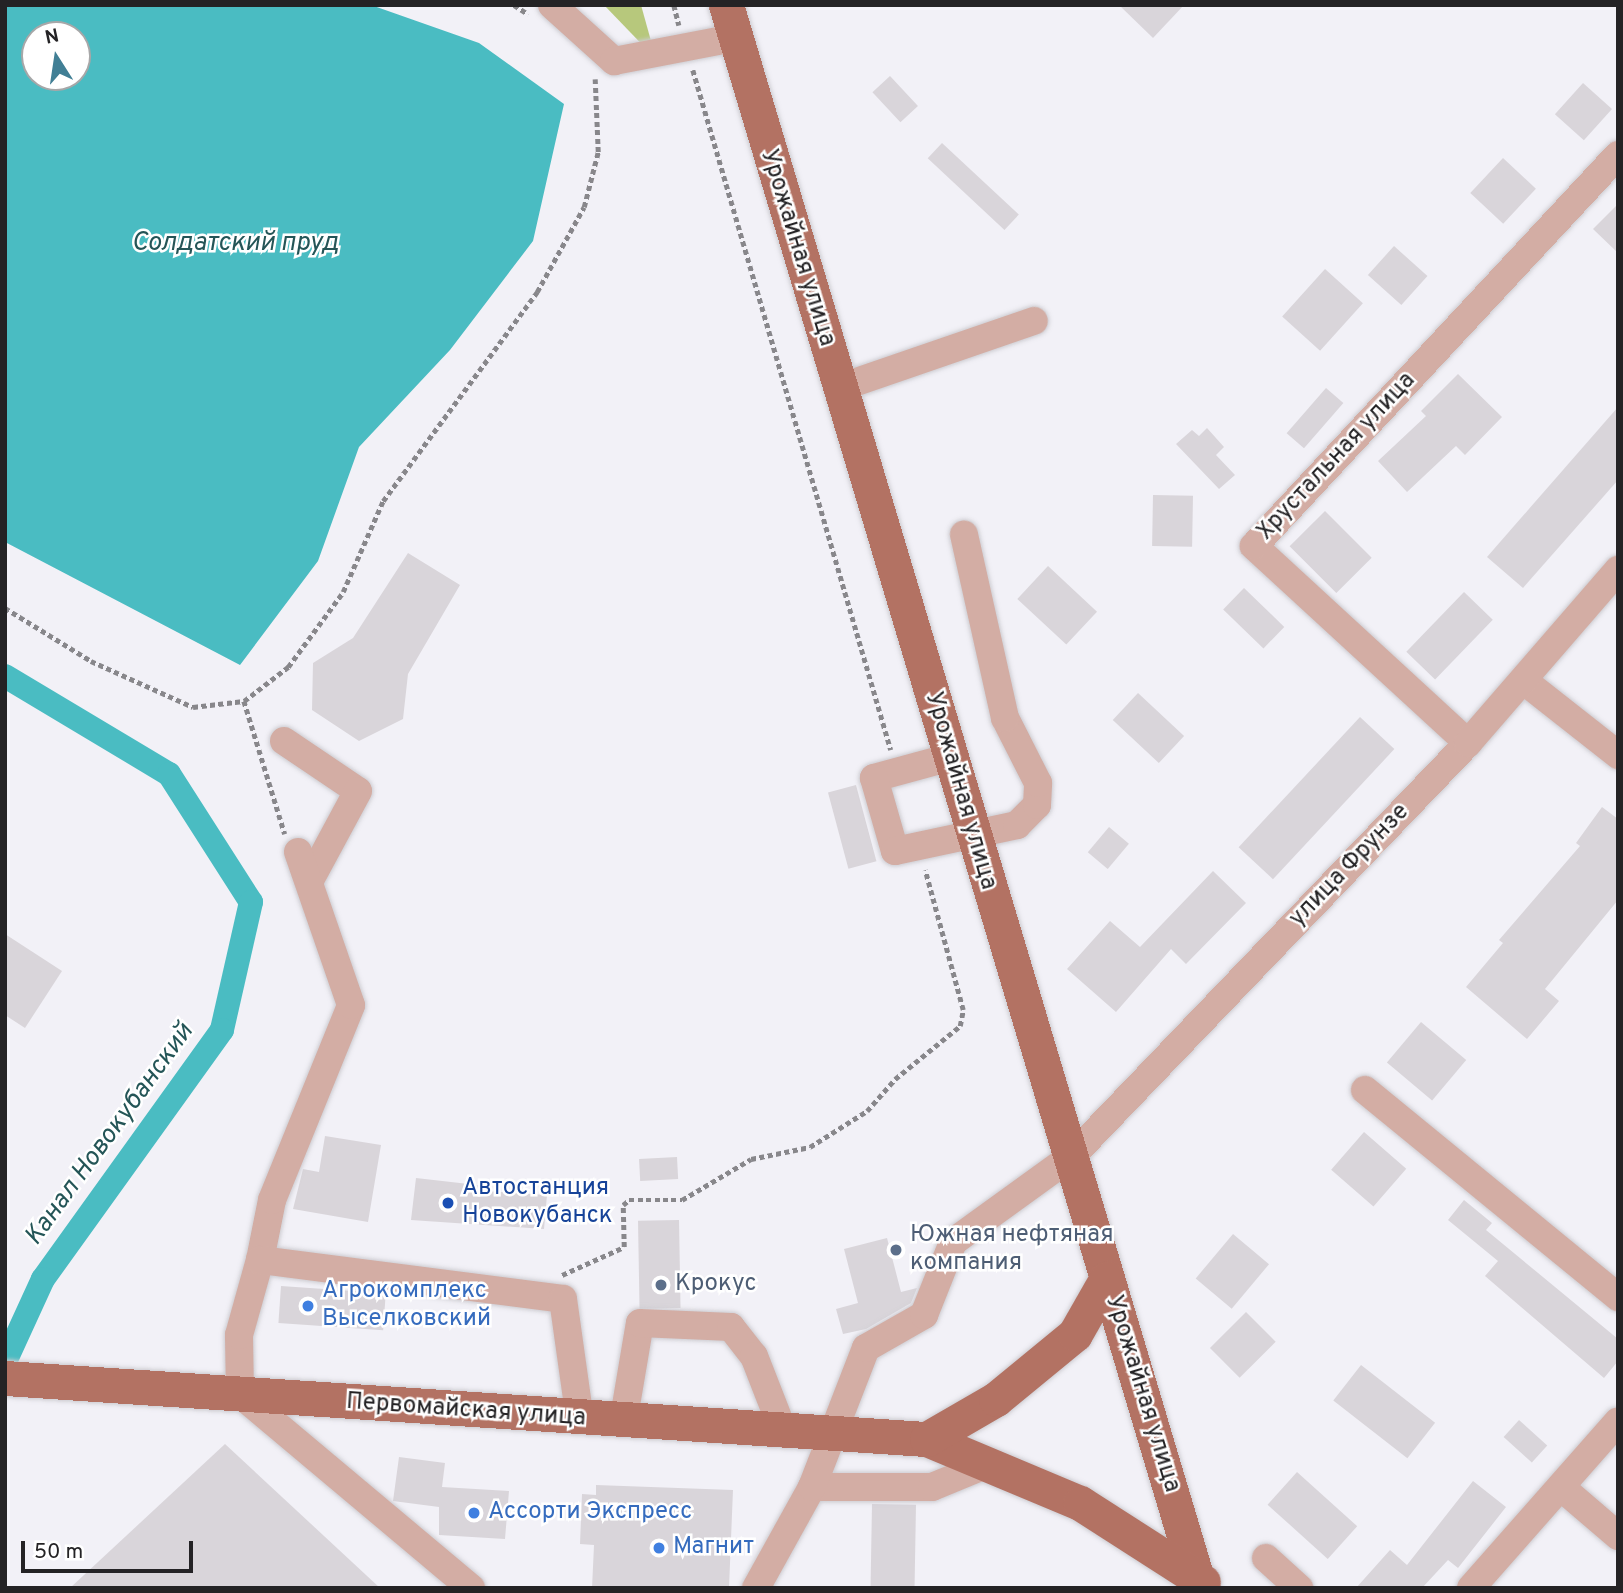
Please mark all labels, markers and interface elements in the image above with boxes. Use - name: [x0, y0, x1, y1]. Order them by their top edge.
- north arrow: [21, 21, 91, 91]
- text: N: [43, 24, 61, 51]
- street label: Урожайная улица: [753, 146, 841, 350]
- water label: Солдатский пруд: [131, 228, 339, 260]
- street label: Хрустальная улица: [1252, 367, 1422, 547]
- street label: Урожайная улица: [918, 689, 1002, 893]
- street label: улица Фрунзе: [1284, 798, 1416, 934]
- water label: Канал Новокубанский: [19, 1018, 201, 1252]
- place label: Автостанция Новокубанск: [462, 1175, 613, 1231]
- marker: Автостанция Новокубанск: [440, 1195, 456, 1211]
- place label: Южная нефтяная компания: [910, 1222, 1114, 1278]
- marker: Южная нефтяная компания: [888, 1242, 904, 1258]
- place label: Крокус: [675, 1271, 757, 1299]
- marker: Крокус: [653, 1277, 669, 1293]
- place label: Агрокомплекс Выселковский: [322, 1278, 491, 1334]
- street label: Урожайная улица: [1098, 1292, 1186, 1496]
- marker: Агрокомплекс Выселковский: [300, 1298, 316, 1314]
- street label: Первомайская улица: [345, 1388, 587, 1434]
- place label: Ассорти Экспресс: [488, 1499, 692, 1527]
- marker: Ассорти Экспресс: [466, 1505, 482, 1521]
- scale bar: [24, 1526, 196, 1570]
- place label: Магнит: [673, 1534, 754, 1562]
- text: 50 m: [34, 1539, 83, 1566]
- marker: Магнит: [651, 1540, 667, 1556]

